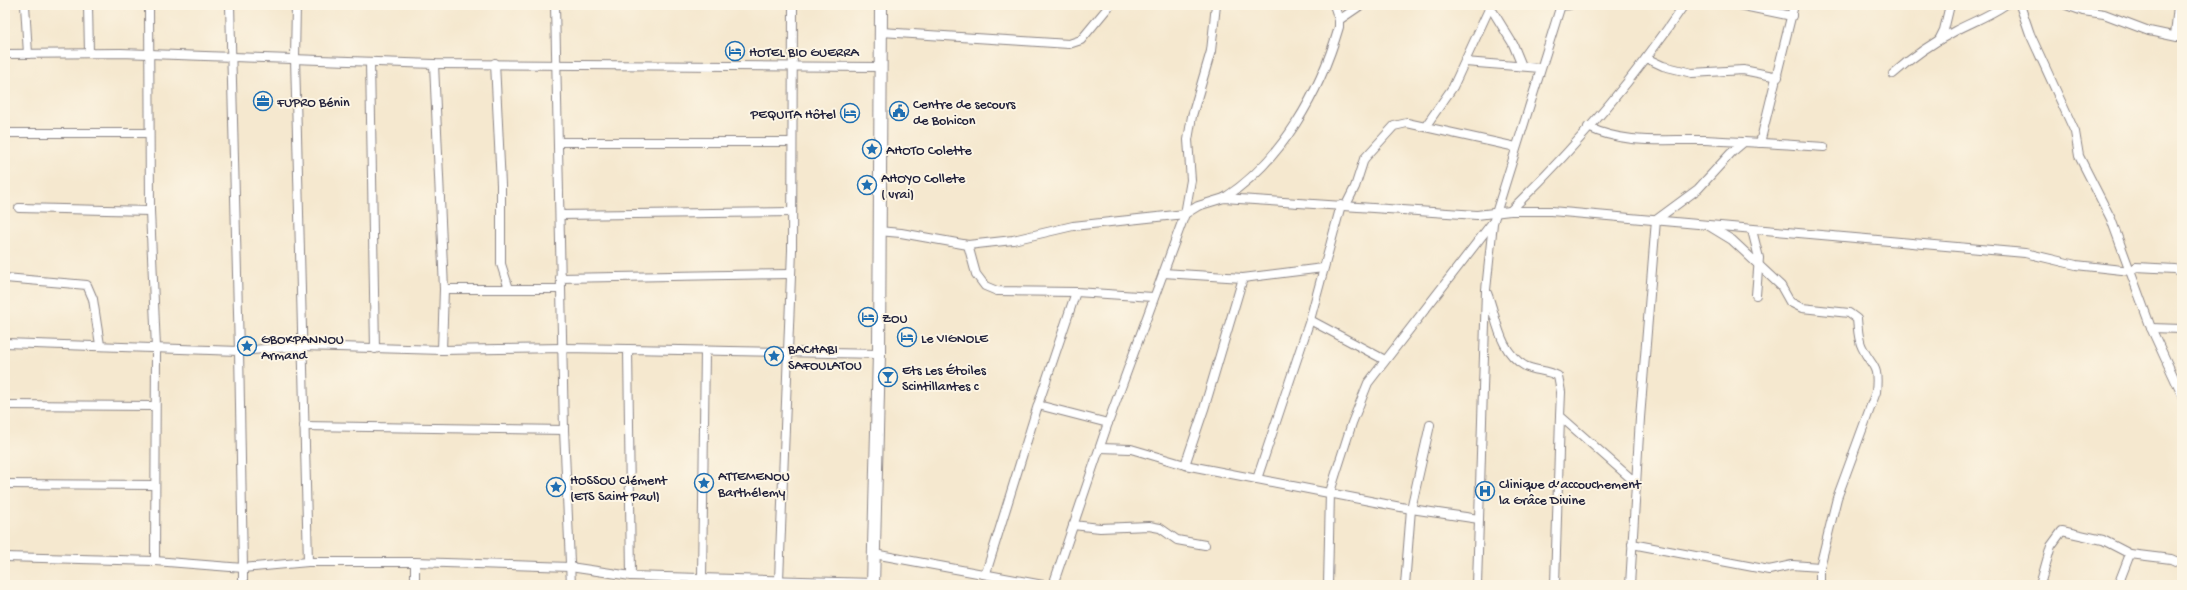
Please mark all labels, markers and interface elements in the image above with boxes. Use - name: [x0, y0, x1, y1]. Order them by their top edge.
- hotel icon: HOTEL BIO GUERRA: [724, 40, 746, 62]
- place label: HOTEL BIO GUERRA: [749, 45, 860, 62]
- office icon: FUPRO Bénin: [252, 90, 274, 112]
- place label: FUPRO Bénin: [276, 95, 350, 112]
- place label: Centre de secours de Bohicon: [913, 97, 1016, 130]
- public building icon: Centre de secours de Bohicon: [888, 100, 910, 122]
- hotel icon: PEQUITA Hôtel: [839, 102, 861, 124]
- place label: PEQUITA Hôtel: [749, 107, 836, 124]
- place icon: AHOTO Colette: [861, 138, 883, 160]
- place label: AHOTO Colette: [886, 143, 972, 160]
- place label: AHOYO Collete ( vrai): [881, 171, 966, 204]
- place icon: AHOYO Collete ( vrai): [856, 174, 878, 196]
- hotel icon: ZOU: [857, 306, 879, 328]
- place label: ZOU: [882, 311, 908, 328]
- hotel icon: Le VIGNOLE: [896, 326, 918, 348]
- place label: Le VIGNOLE: [921, 331, 989, 348]
- place label: GBOKPANNOU Armand: [261, 332, 344, 365]
- place icon: GBOKPANNOU Armand: [236, 335, 258, 357]
- place label: BACHABI SAFOULATOU: [787, 342, 862, 375]
- place icon: BACHABI SAFOULATOU: [763, 345, 785, 367]
- place label: Ets Les Étoiles Scintillantes c: [902, 363, 987, 396]
- bar icon: Ets Les Étoiles Scintillantes c: [877, 366, 899, 388]
- place label: ATTEMENOU Barthélemy: [717, 469, 790, 502]
- place icon: ATTEMENOU Barthélemy: [693, 472, 715, 494]
- place label: HOSSOU Clément (ETS Saint Paul): [570, 473, 668, 506]
- place icon: HOSSOU Clément (ETS Saint Paul): [545, 476, 567, 498]
- place label: Clinique d’accouchement la Grâce Divine: [1499, 477, 1642, 510]
- hospital icon: Clinique d’accouchement la Grâce Divine: [1474, 480, 1496, 502]

